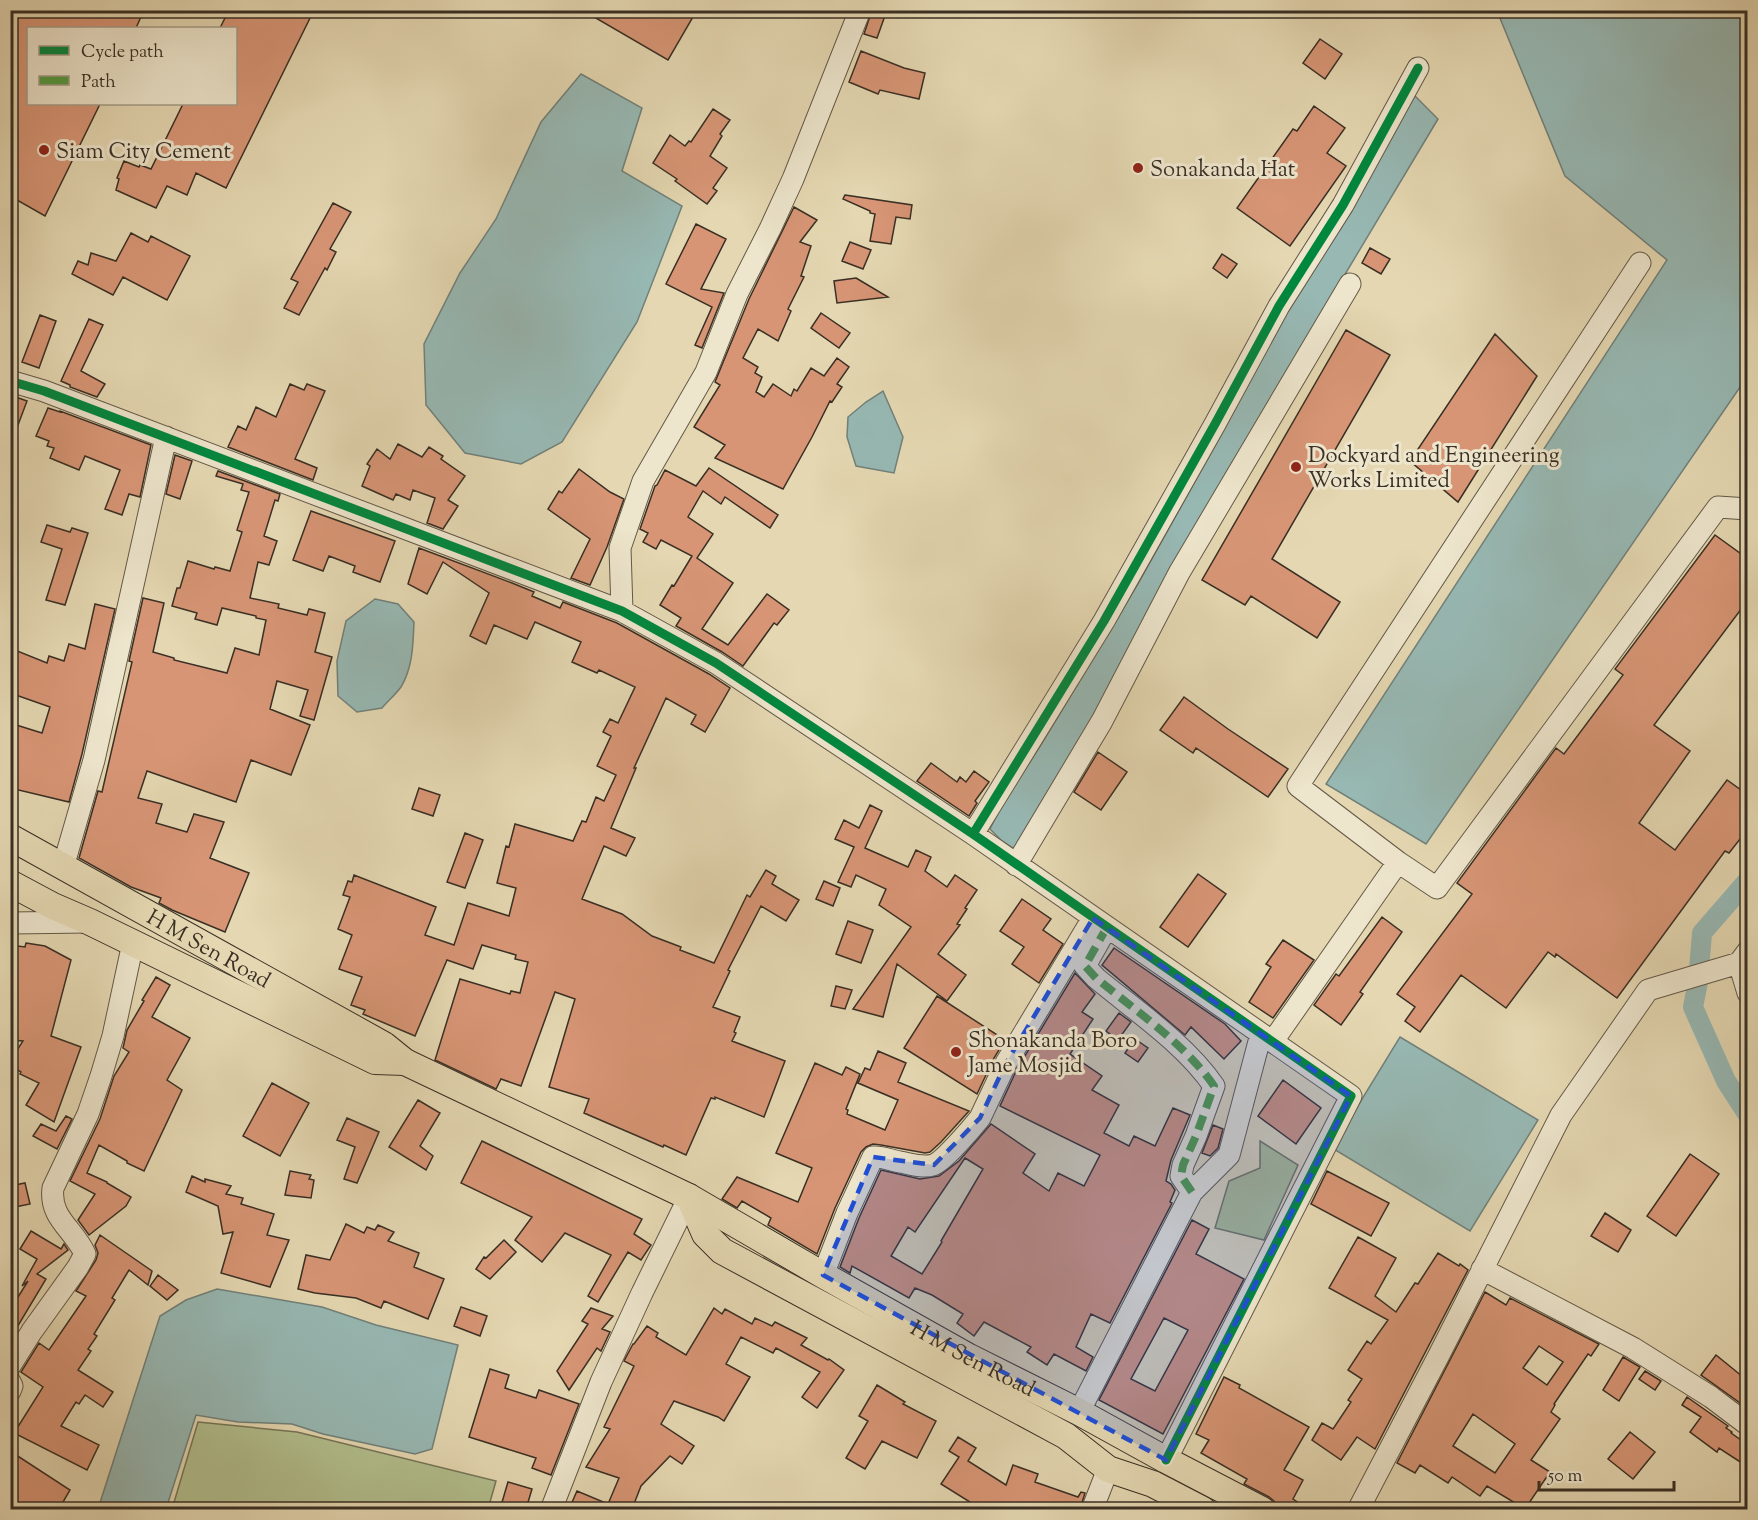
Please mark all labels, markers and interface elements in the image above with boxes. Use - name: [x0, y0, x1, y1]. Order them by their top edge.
- legend: [27, 27, 237, 105]
- text: Cycle path: [81, 40, 164, 66]
- text: Path: [81, 70, 116, 96]
- place label: Siam City Cement: [56, 137, 231, 169]
- marker: Siam City Cement: [37, 143, 51, 157]
- place label: Sonakanda Hat: [1150, 155, 1296, 187]
- marker: Sonakanda Hat: [1131, 161, 1145, 175]
- place label: Dockyard and Engineering Works Limited: [1308, 441, 1560, 498]
- marker: Dockyard and Engineering Works Limited: [1289, 460, 1303, 474]
- street label: H M Sen Road: [140, 903, 276, 998]
- place label: Shonakanda Boro Jame Mosjid: [967, 1026, 1137, 1083]
- marker: Shonakanda Boro Jame Mosjid: [949, 1045, 963, 1059]
- street label: H M Sen Road: [903, 1314, 1040, 1407]
- scale bar: [1539, 1454, 1674, 1492]
- text: 50 m: [1547, 1464, 1583, 1490]

